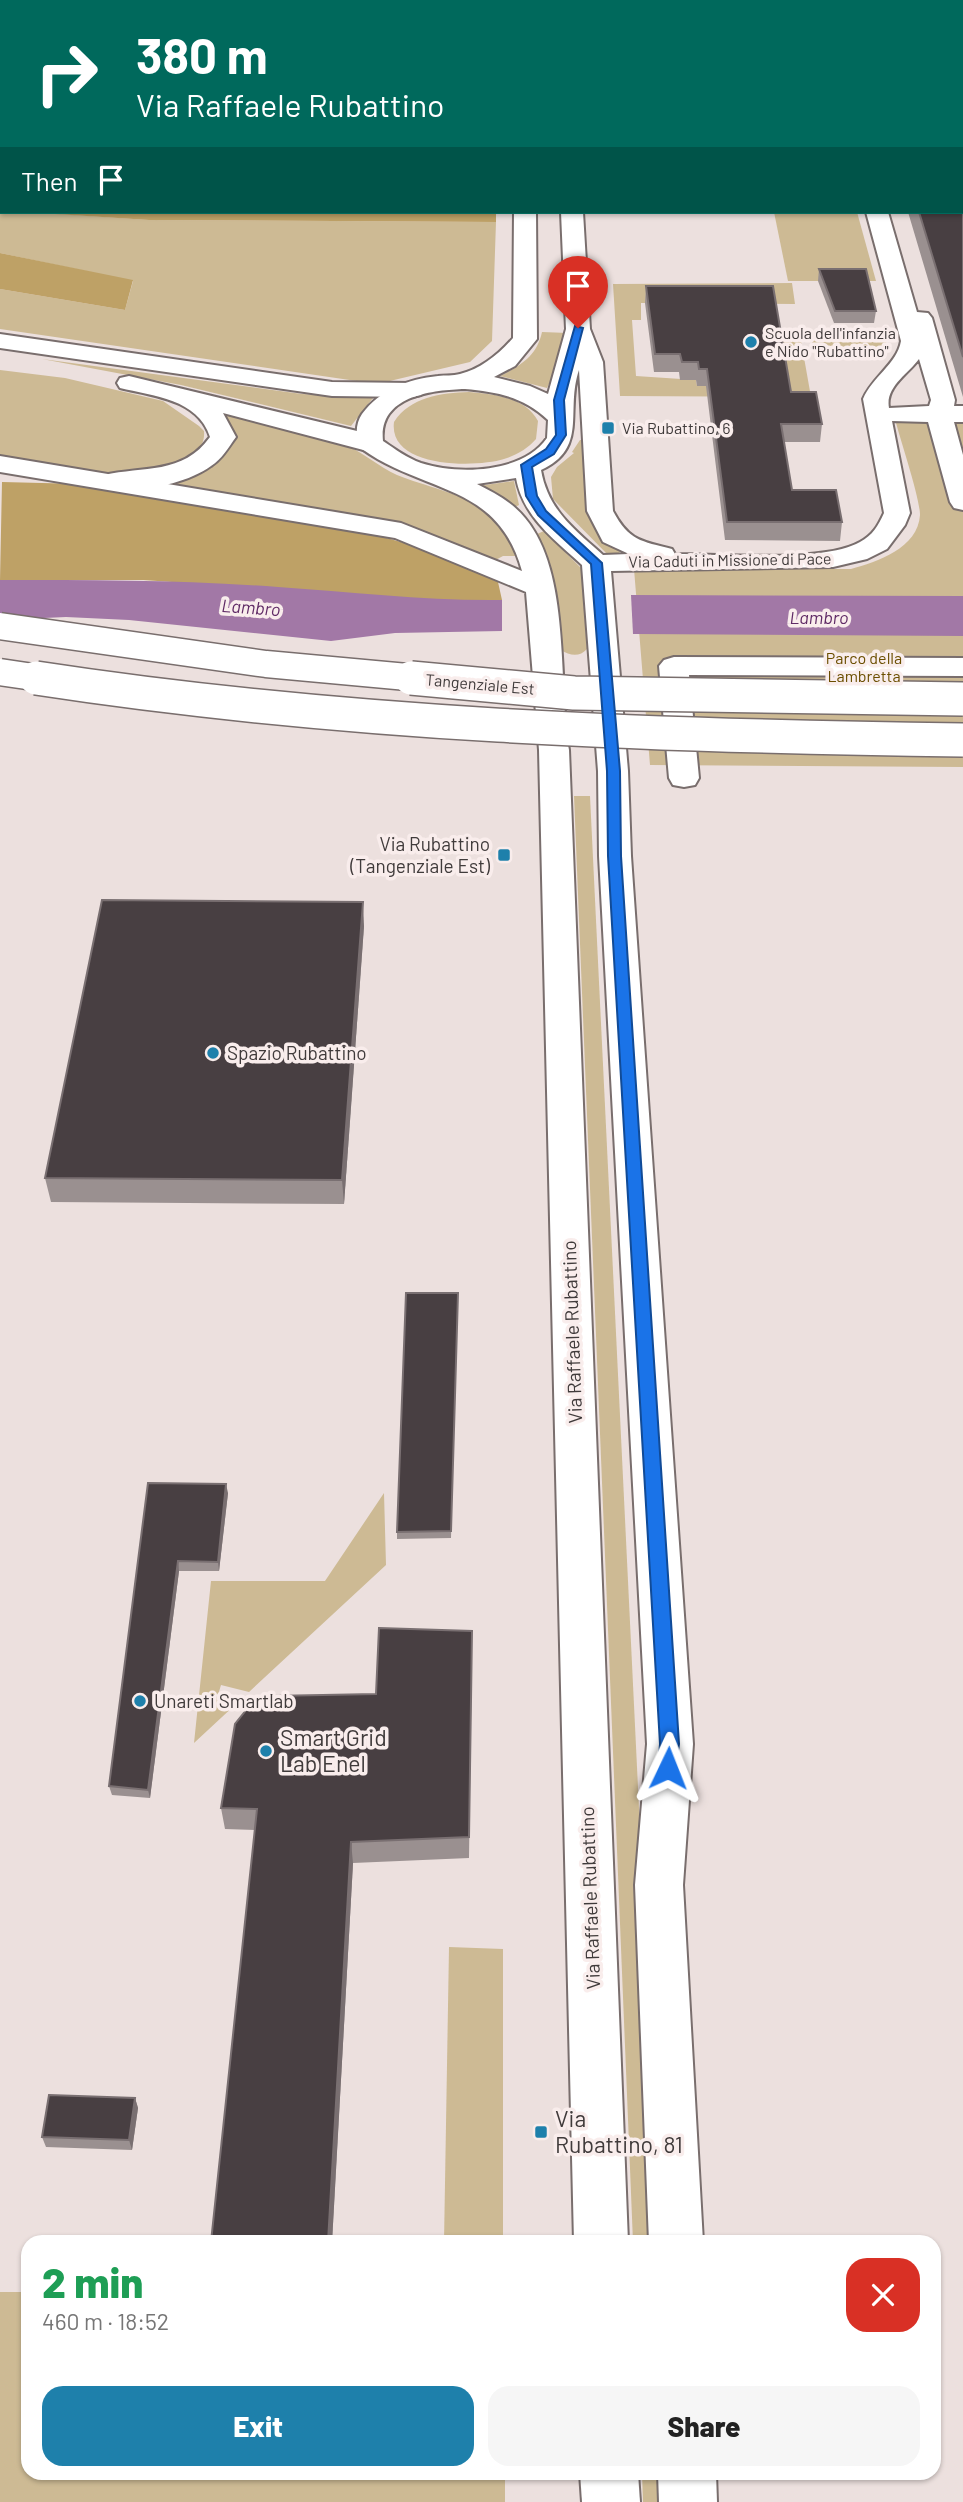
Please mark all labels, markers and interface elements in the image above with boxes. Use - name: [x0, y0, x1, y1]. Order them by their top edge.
- text: 380 m: [136, 25, 268, 84]
- icon: right: [21, 28, 112, 119]
- text: Via Raffaele Rubattino: [136, 85, 444, 123]
- icon: arrive: [92, 161, 130, 199]
- text: Then: [21, 165, 78, 196]
- pin: [548, 256, 608, 328]
- icon: arrive: [559, 267, 597, 305]
- place label: Scuola dell'infanzia e Nido "Rubattino": [765, 323, 896, 360]
- marker: Scuola dell'infanzia e Nido "Rubattino": [743, 334, 759, 350]
- place label: Via Rubattino, 6: [622, 418, 731, 437]
- marker: Via Rubattino, 6: [600, 420, 616, 436]
- street label: Via Caduti in Missione di Pace: [628, 548, 832, 571]
- water label: Lambro: [221, 594, 281, 620]
- water label: Lambro: [789, 606, 849, 628]
- park label: Parco della Lambretta: [826, 648, 902, 685]
- street label: Tangenziale Est: [425, 669, 535, 698]
- place label: Via Rubattino (Tangenziale Est): [349, 832, 491, 877]
- marker: Via Rubattino (Tangenziale Est): [496, 847, 512, 863]
- place label: Spazio Rubattino: [227, 1041, 367, 1064]
- marker: Spazio Rubattino: [205, 1045, 221, 1061]
- street label: Via Raffaele Rubattino: [557, 1240, 586, 1424]
- place label: Unareti Smartlab: [154, 1689, 294, 1712]
- marker: Unareti Smartlab: [132, 1693, 148, 1709]
- place label: Smart Grid Lab Enel: [280, 1723, 387, 1777]
- position arrow: [631, 1731, 705, 1805]
- marker: Smart Grid Lab Enel: [258, 1743, 274, 1759]
- street label: Via Raffaele Rubattino: [575, 1806, 604, 1990]
- place label: Via Rubattino, 81: [555, 2104, 683, 2158]
- marker: Via Rubattino, 81: [533, 2124, 549, 2140]
- text: 2 min: [42, 2256, 143, 2306]
- button: close: [846, 2258, 920, 2332]
- text: 460 m · 18:52: [42, 2307, 169, 2335]
- button: Exit: [42, 2386, 474, 2466]
- button: Share: [488, 2386, 920, 2466]

